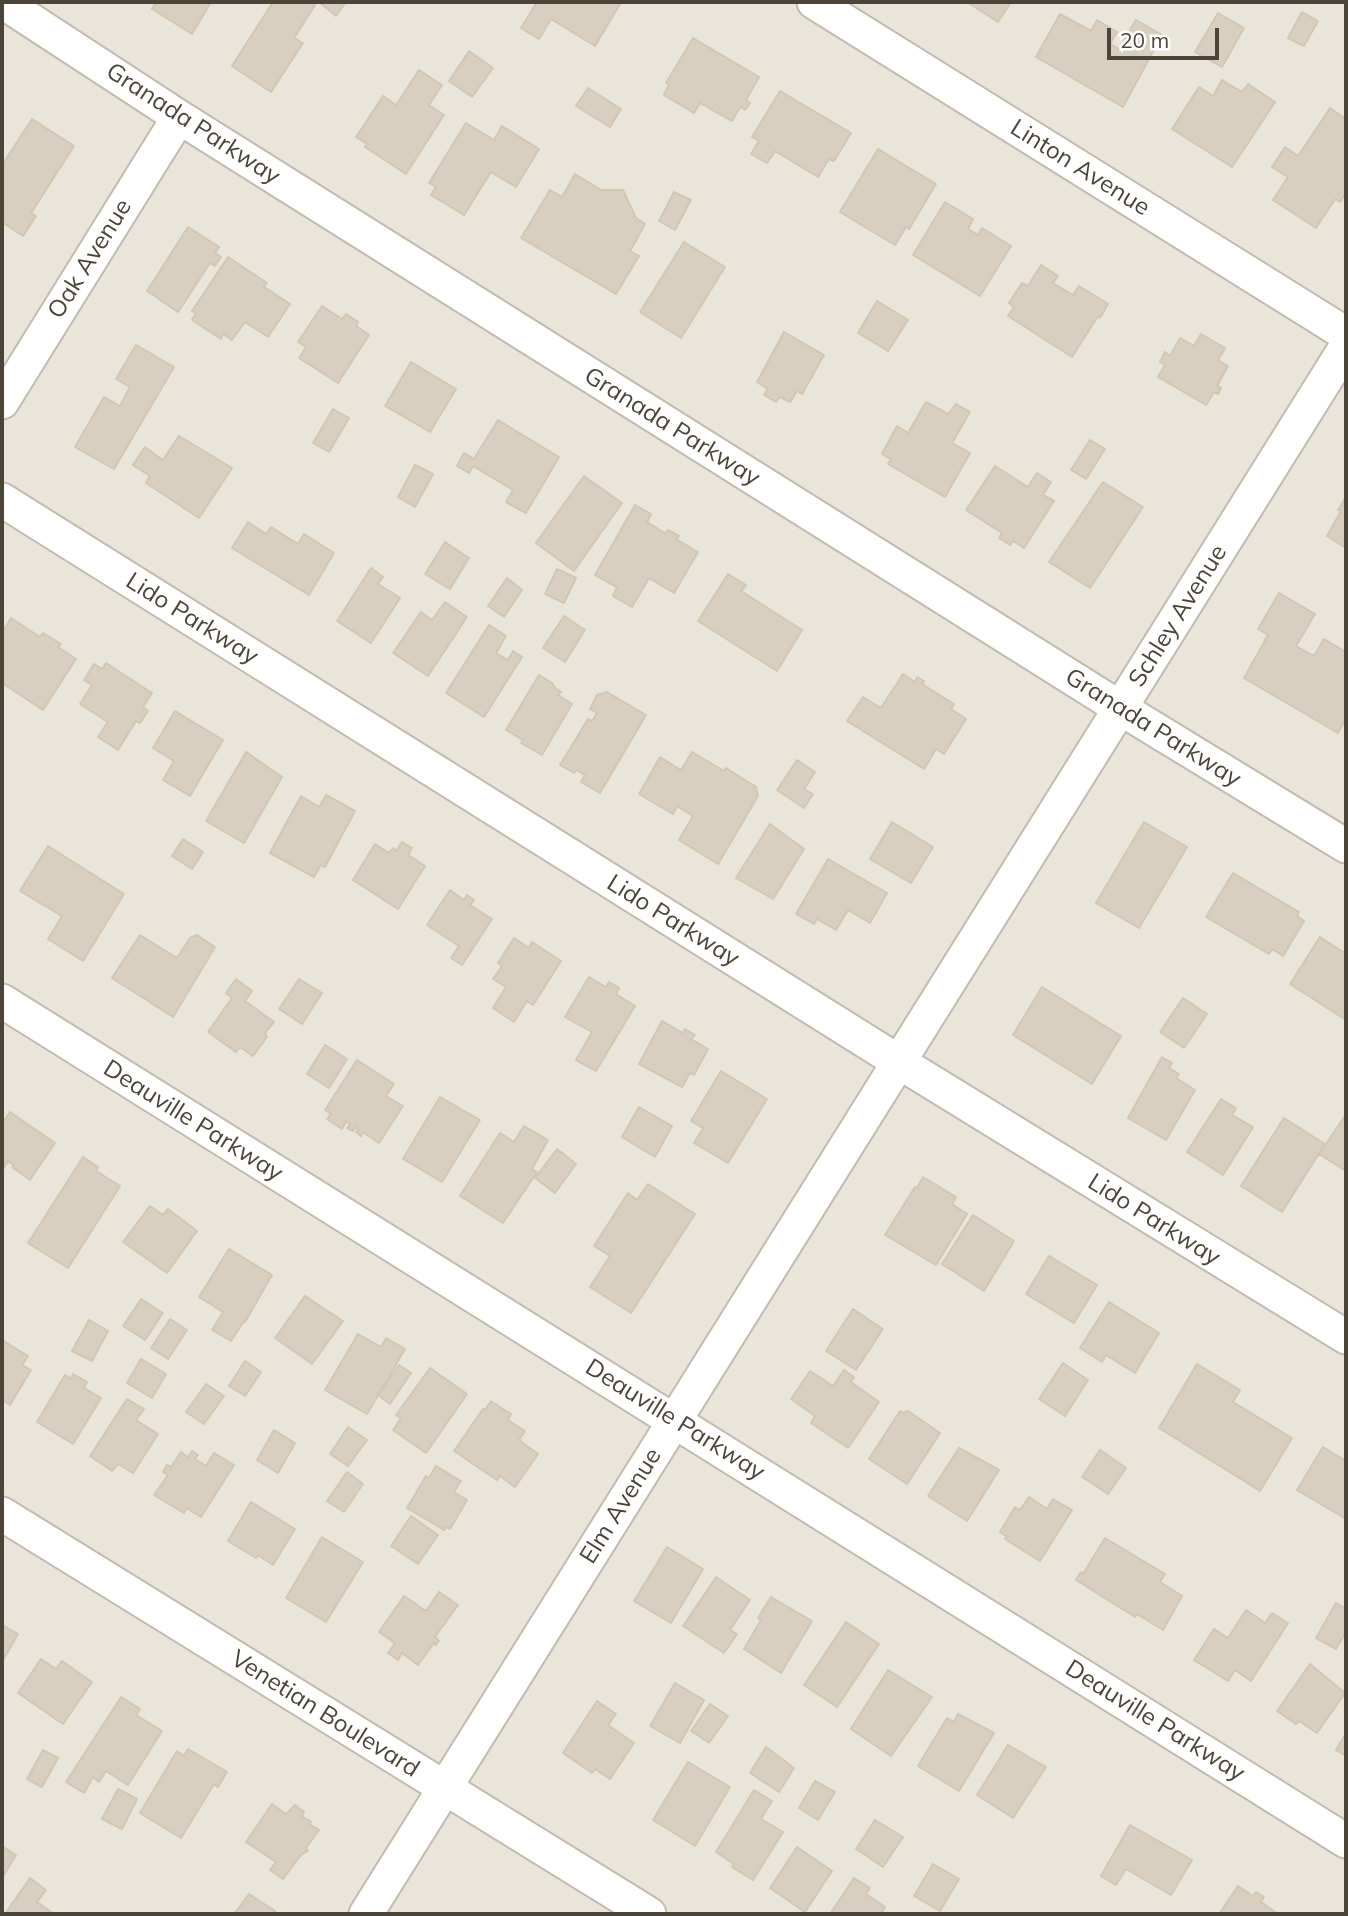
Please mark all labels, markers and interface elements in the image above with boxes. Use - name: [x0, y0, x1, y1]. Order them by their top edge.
- scale bar: [1110, 14, 1222, 58]
- text: 20 m: [1120, 27, 1169, 53]
- street label: Granada Parkway: [101, 57, 285, 191]
- street label: Linton Avenue: [1005, 114, 1155, 222]
- street label: Oak Avenue: [42, 194, 138, 324]
- street label: Granada Parkway: [579, 361, 765, 493]
- street label: Schley Avenue: [1123, 540, 1233, 692]
- street label: Lido Parkway: [120, 567, 264, 671]
- street label: Granada Parkway: [1060, 662, 1246, 794]
- street label: Lido Parkway: [601, 869, 745, 973]
- street label: Deauville Parkway: [98, 1054, 288, 1188]
- street label: Lido Parkway: [1082, 1168, 1226, 1272]
- street label: Deauville Parkway: [580, 1353, 770, 1487]
- street label: Elm Avenue: [574, 1443, 668, 1569]
- street label: Venetian Boulevard: [225, 1644, 425, 1784]
- street label: Deauville Parkway: [1060, 1654, 1250, 1788]

